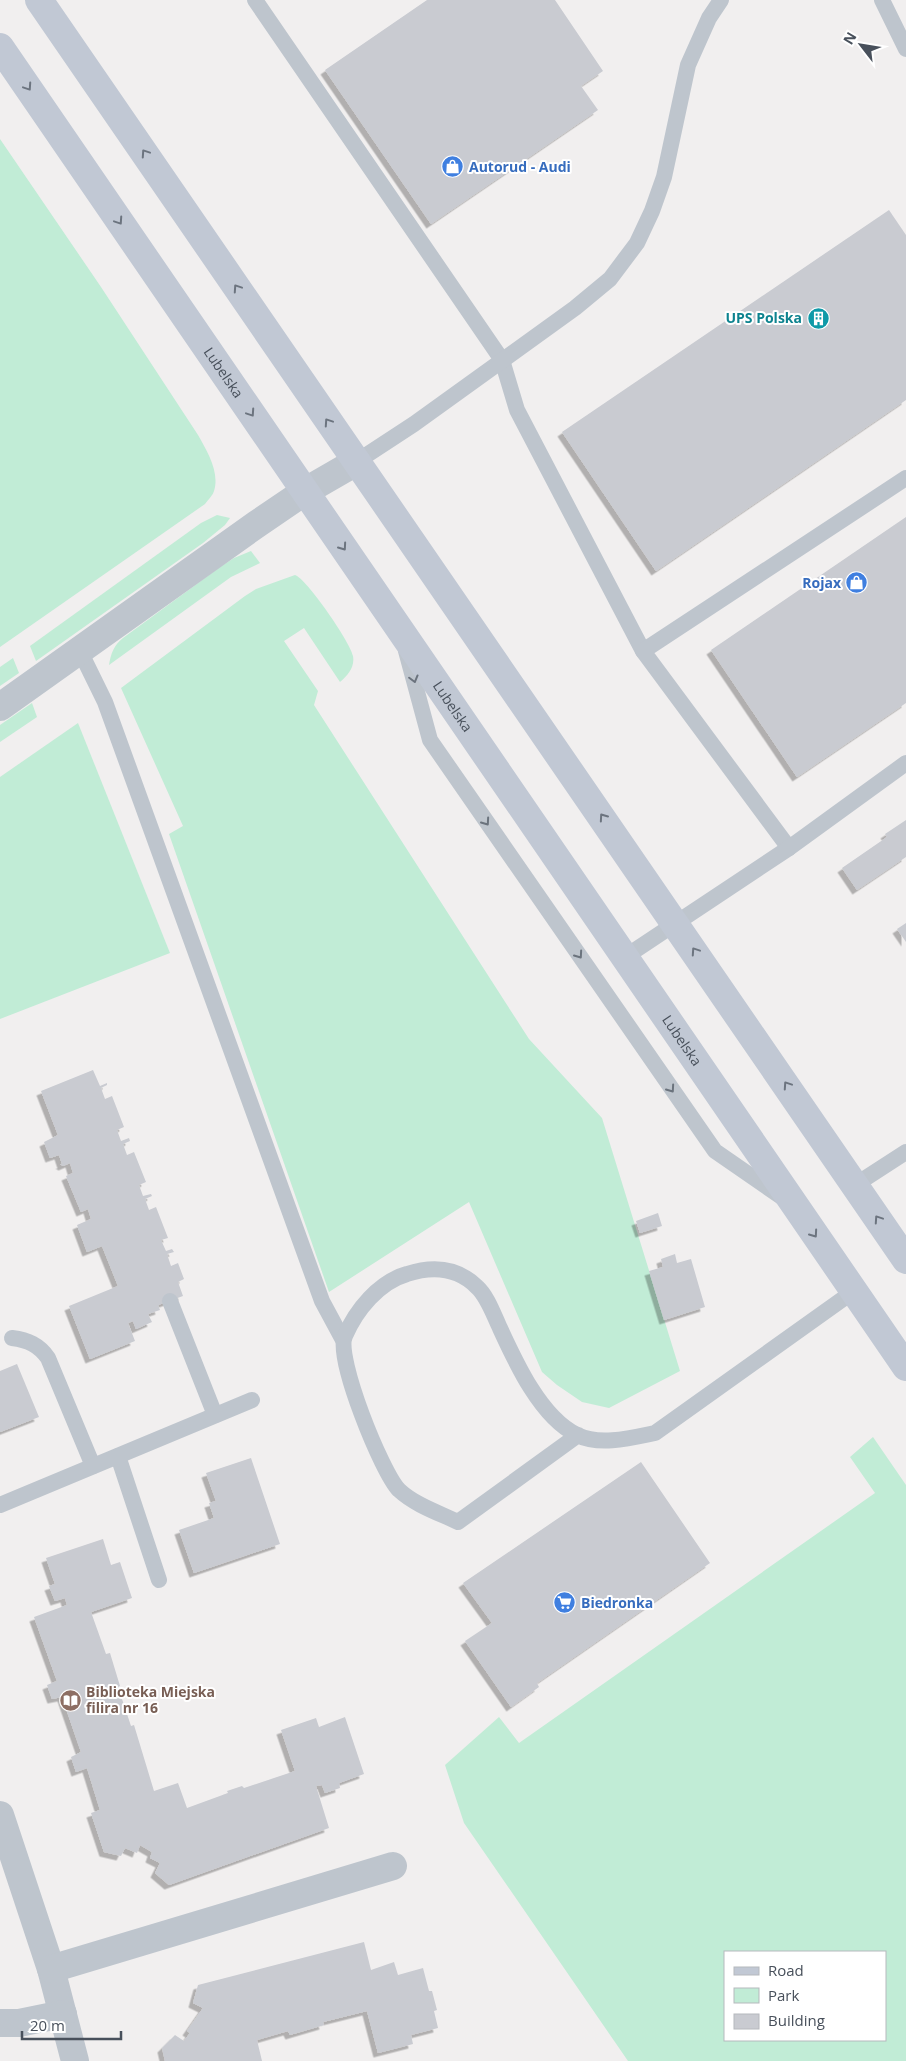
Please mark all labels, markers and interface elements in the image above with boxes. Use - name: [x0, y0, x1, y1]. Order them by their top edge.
- north arrow: [836, 20, 886, 70]
- text: N: [838, 28, 861, 48]
- one-way arrow: [22, 82, 31, 91]
- one-way arrow: [142, 150, 151, 159]
- shop icon: Autorud - Audi: [441, 155, 465, 179]
- place label: Autorud - Audi: [469, 157, 571, 176]
- one-way arrow: [113, 216, 122, 225]
- one-way arrow: [234, 284, 243, 293]
- building icon: UPS Polska: [806, 306, 830, 330]
- place label: UPS Polska: [725, 308, 802, 327]
- street label: Lubelska: [200, 343, 248, 402]
- one-way arrow: [245, 407, 254, 417]
- one-way arrow: [325, 418, 334, 428]
- one-way arrow: [337, 542, 346, 551]
- shop icon: Rojax: [845, 571, 869, 595]
- place label: Rojax: [802, 573, 842, 592]
- one-way arrow: [408, 675, 419, 684]
- street label: Lubelska: [429, 677, 477, 735]
- one-way arrow: [600, 814, 609, 823]
- one-way arrow: [480, 816, 489, 826]
- one-way arrow: [692, 947, 701, 957]
- one-way arrow: [573, 950, 582, 959]
- street label: Lubelska: [658, 1011, 706, 1069]
- one-way arrow: [784, 1081, 793, 1091]
- one-way arrow: [665, 1084, 675, 1093]
- one-way arrow: [875, 1216, 884, 1225]
- one-way arrow: [808, 1228, 817, 1238]
- supermarket icon: Biedronka: [553, 1591, 577, 1615]
- place label: Biedronka: [581, 1593, 653, 1612]
- place label: Biblioteka Miejska filira nr 16: [86, 1682, 215, 1717]
- library icon: Biblioteka Miejska filira nr 16: [58, 1688, 82, 1712]
- legend: [724, 1951, 886, 2041]
- text: Road: [768, 1960, 804, 1980]
- text: Park: [768, 1985, 799, 2005]
- scale bar: [22, 2008, 121, 2040]
- text: Building: [768, 2010, 825, 2030]
- text: 20 m: [30, 2015, 65, 2035]

